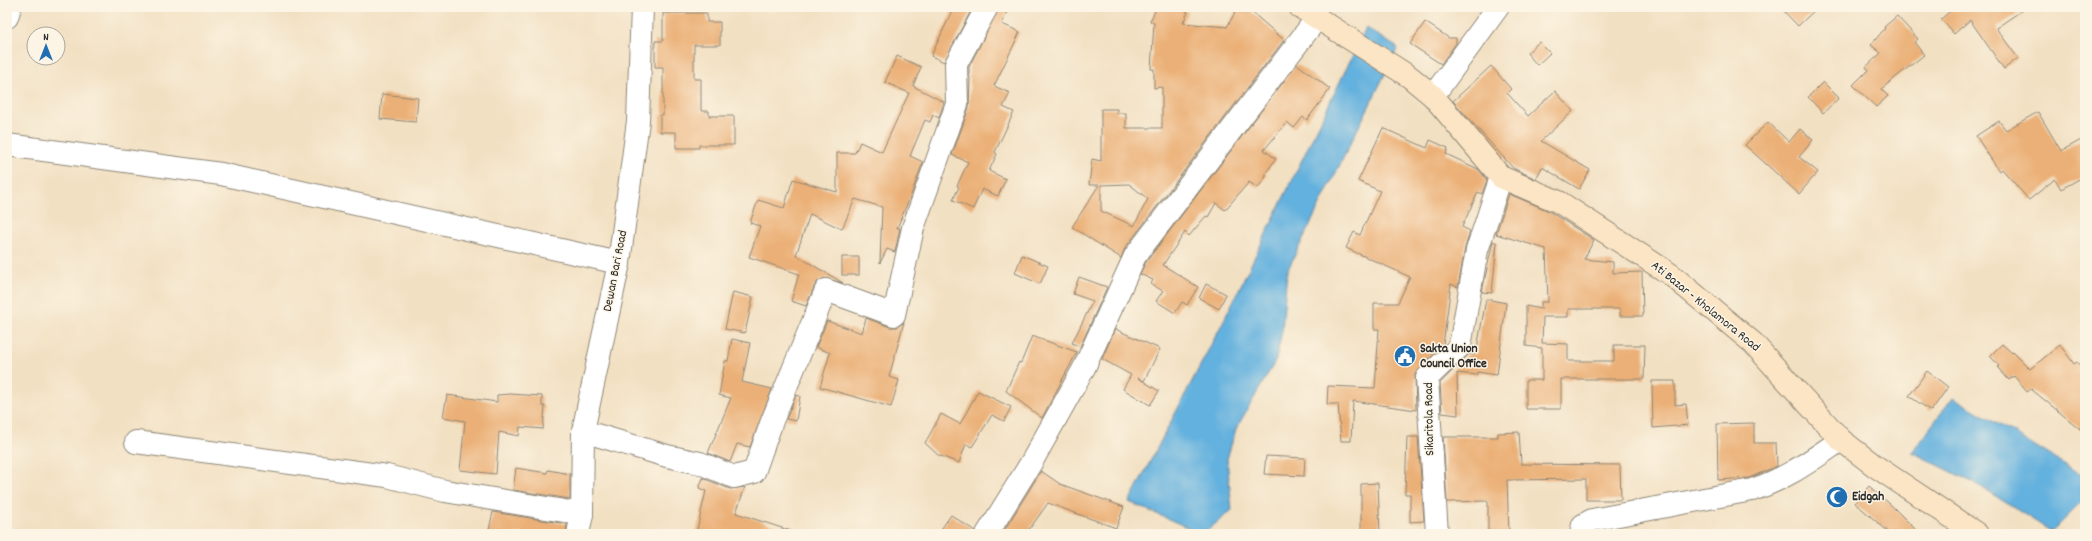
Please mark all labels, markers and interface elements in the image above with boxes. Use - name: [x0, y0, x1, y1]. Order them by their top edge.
- north arrow: [26, 26, 66, 66]
- text: N: [43, 30, 49, 46]
- street label: Dewan Bari Road: [599, 229, 633, 313]
- street label: Ati Bazar - Kholamora Road: [1646, 257, 1764, 357]
- place label: Sakta Union Council Office: [1420, 340, 1487, 374]
- public building icon: Sakta Union Council Office: [1392, 343, 1418, 369]
- street label: Sikaritola Road: [1420, 382, 1440, 456]
- mosque icon: Eidgah: [1824, 484, 1850, 510]
- place label: Eidgah: [1852, 488, 1884, 507]

